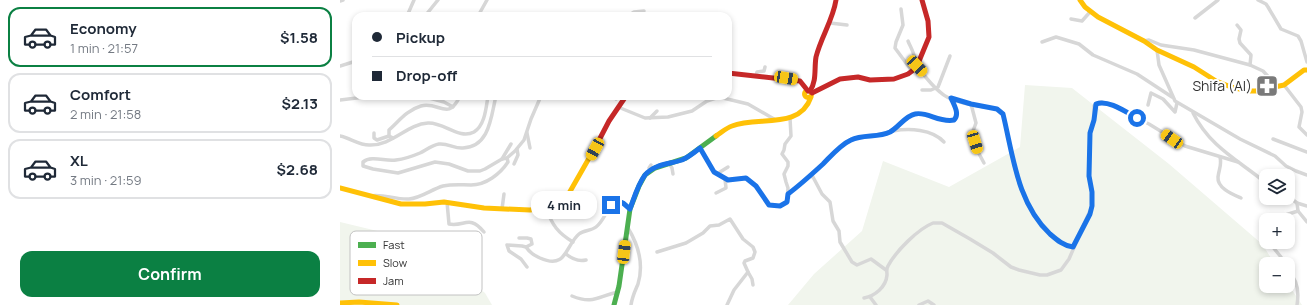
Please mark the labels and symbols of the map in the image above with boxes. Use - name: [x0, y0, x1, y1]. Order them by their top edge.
- car: [904, 53, 930, 79]
- car: [773, 70, 799, 86]
- pharmacy icon: Shifa (Al): [1254, 73, 1280, 99]
- place label: Shifa (Al): [1192, 76, 1252, 95]
- route start: [1128, 109, 1146, 127]
- car: [1159, 127, 1185, 151]
- car: [966, 129, 984, 155]
- car: [584, 136, 606, 162]
- callout: 4 min: [531, 191, 597, 219]
- route end: [602, 196, 620, 214]
- legend: [350, 231, 482, 295]
- text: Fast: [383, 237, 405, 252]
- car: [617, 239, 631, 265]
- text: Slow: [383, 255, 408, 270]
- text: Jam: [383, 273, 404, 288]

